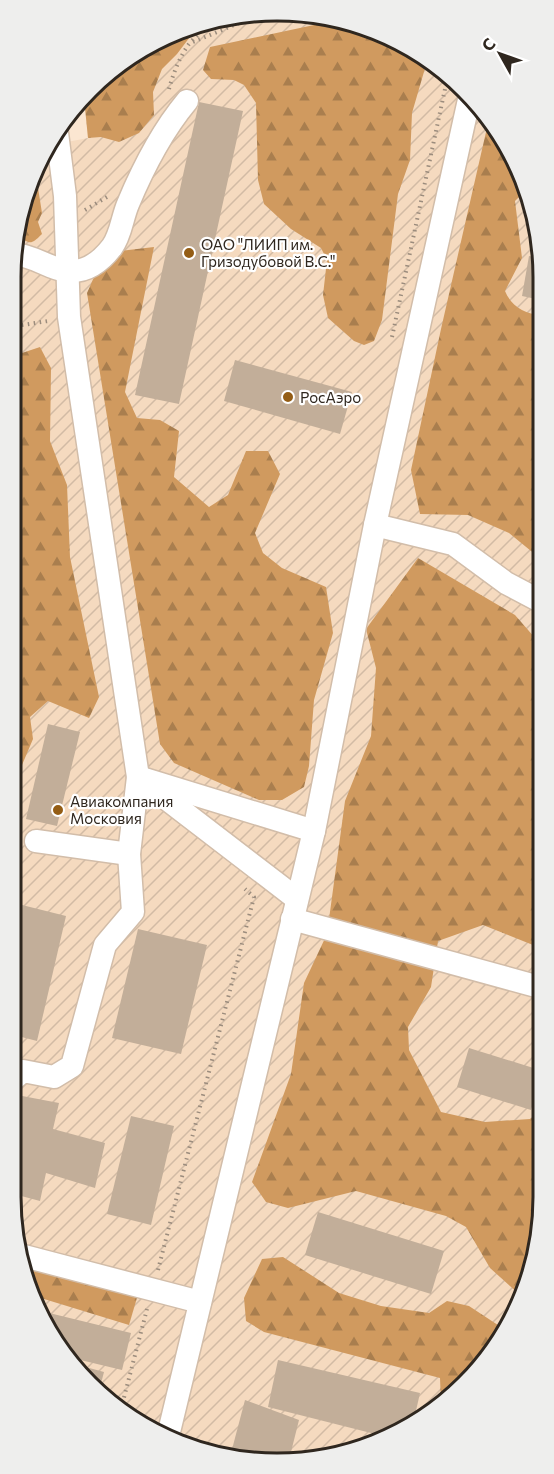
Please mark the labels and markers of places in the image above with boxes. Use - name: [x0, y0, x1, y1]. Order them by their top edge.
- place label: ОАО "ЛИИП им. Гризодубовой В.С.": [201, 235, 336, 270]
- marker: ОАО "ЛИИП им. Гризодубовой В.С.": [182, 246, 196, 260]
- place label: РосАэро: [300, 388, 361, 406]
- marker: РосАэро: [281, 390, 295, 404]
- place label: Авиакомпания Московия: [70, 792, 173, 827]
- marker: Авиакомпания Московия: [51, 803, 65, 817]

